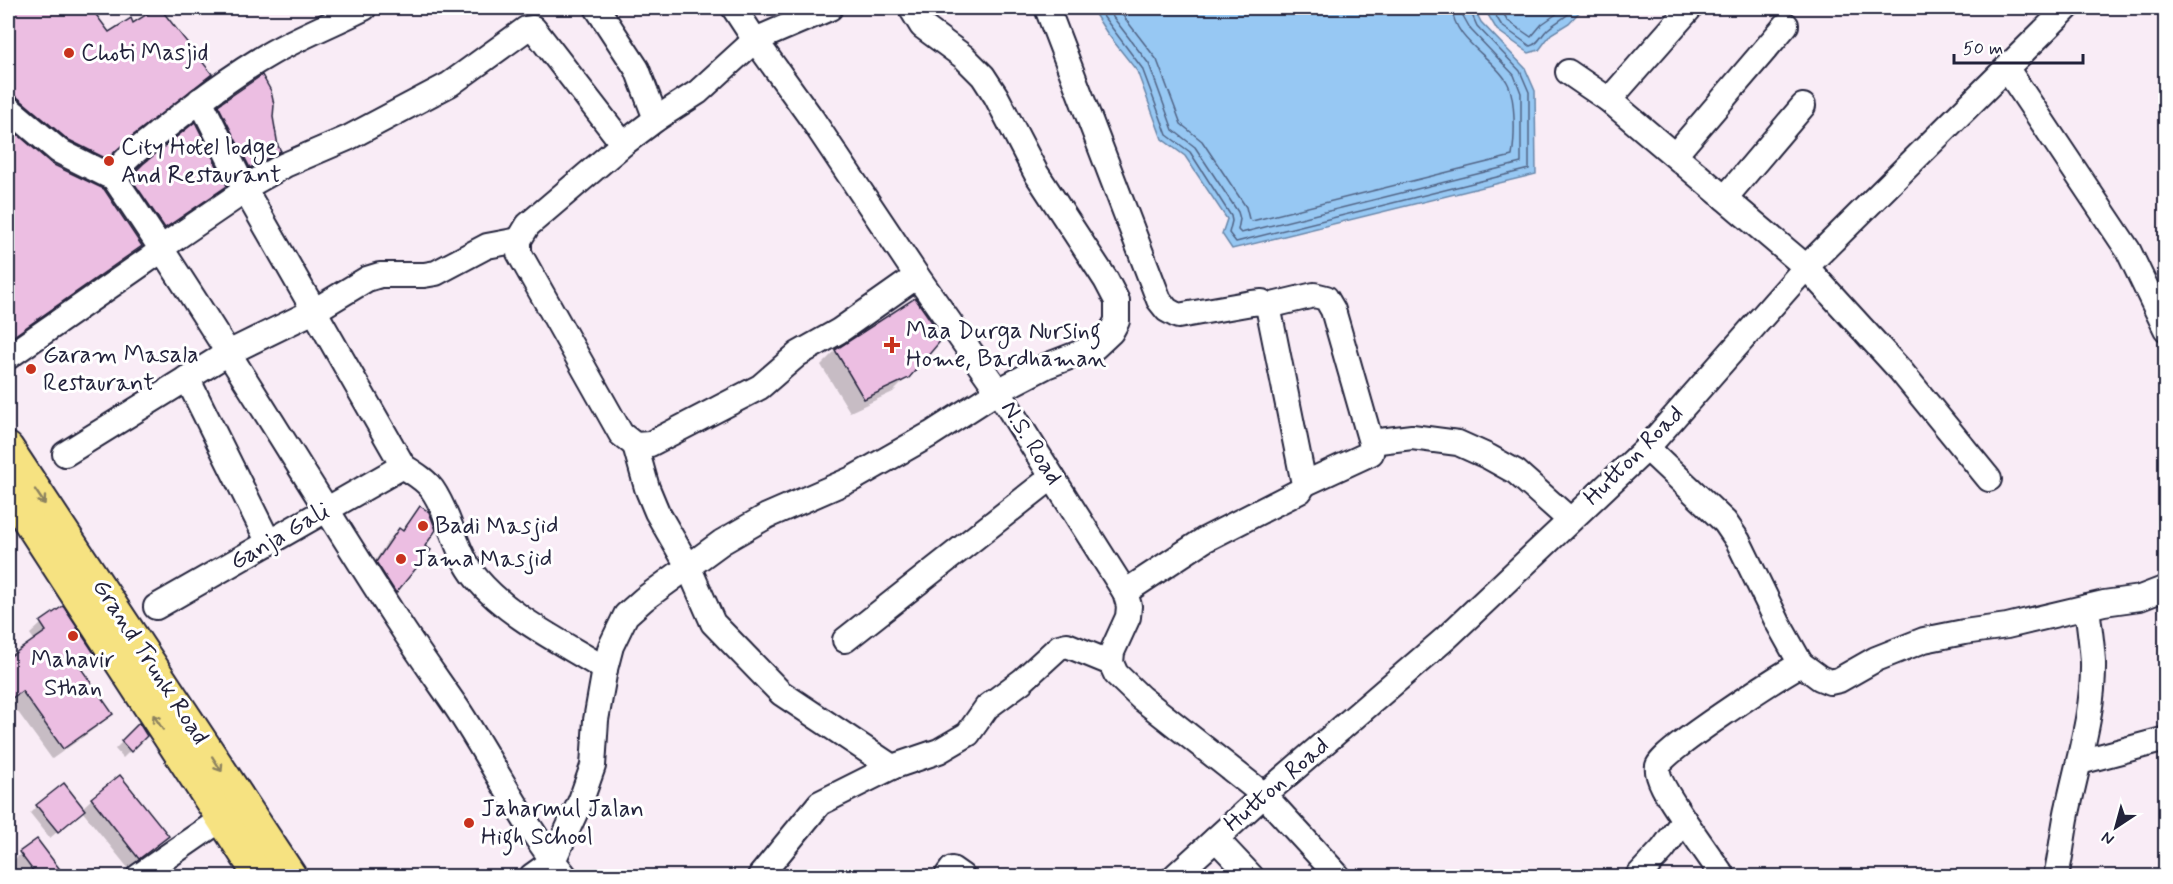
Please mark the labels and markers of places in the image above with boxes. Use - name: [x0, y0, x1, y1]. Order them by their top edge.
- place label: Choti Masjid: [81, 38, 209, 69]
- marker: Choti Masjid: [62, 46, 76, 60]
- place label: City Hotel lodge And Restaurant: [121, 132, 281, 191]
- marker: City Hotel lodge And Restaurant: [102, 154, 116, 168]
- place label: Maa Durga Nursing Home, Bardhaman: [906, 316, 1107, 375]
- marker: Maa Durga Nursing Home, Bardhaman: [883, 336, 901, 354]
- place label: Garam Masala Restaurant: [43, 340, 199, 399]
- marker: Garam Masala Restaurant: [24, 362, 38, 376]
- place label: Badi Masjid: [435, 511, 559, 542]
- marker: Badi Masjid: [416, 519, 430, 533]
- place label: Jama Masjid: [413, 544, 552, 575]
- marker: Jama Masjid: [394, 552, 408, 566]
- marker: Mahavir Sthan: [66, 629, 80, 643]
- place label: Mahavir Sthan: [31, 645, 115, 704]
- place label: Jaharmul Jalan High School: [481, 794, 644, 856]
- marker: Jaharmul Jalan High School: [462, 816, 476, 830]

